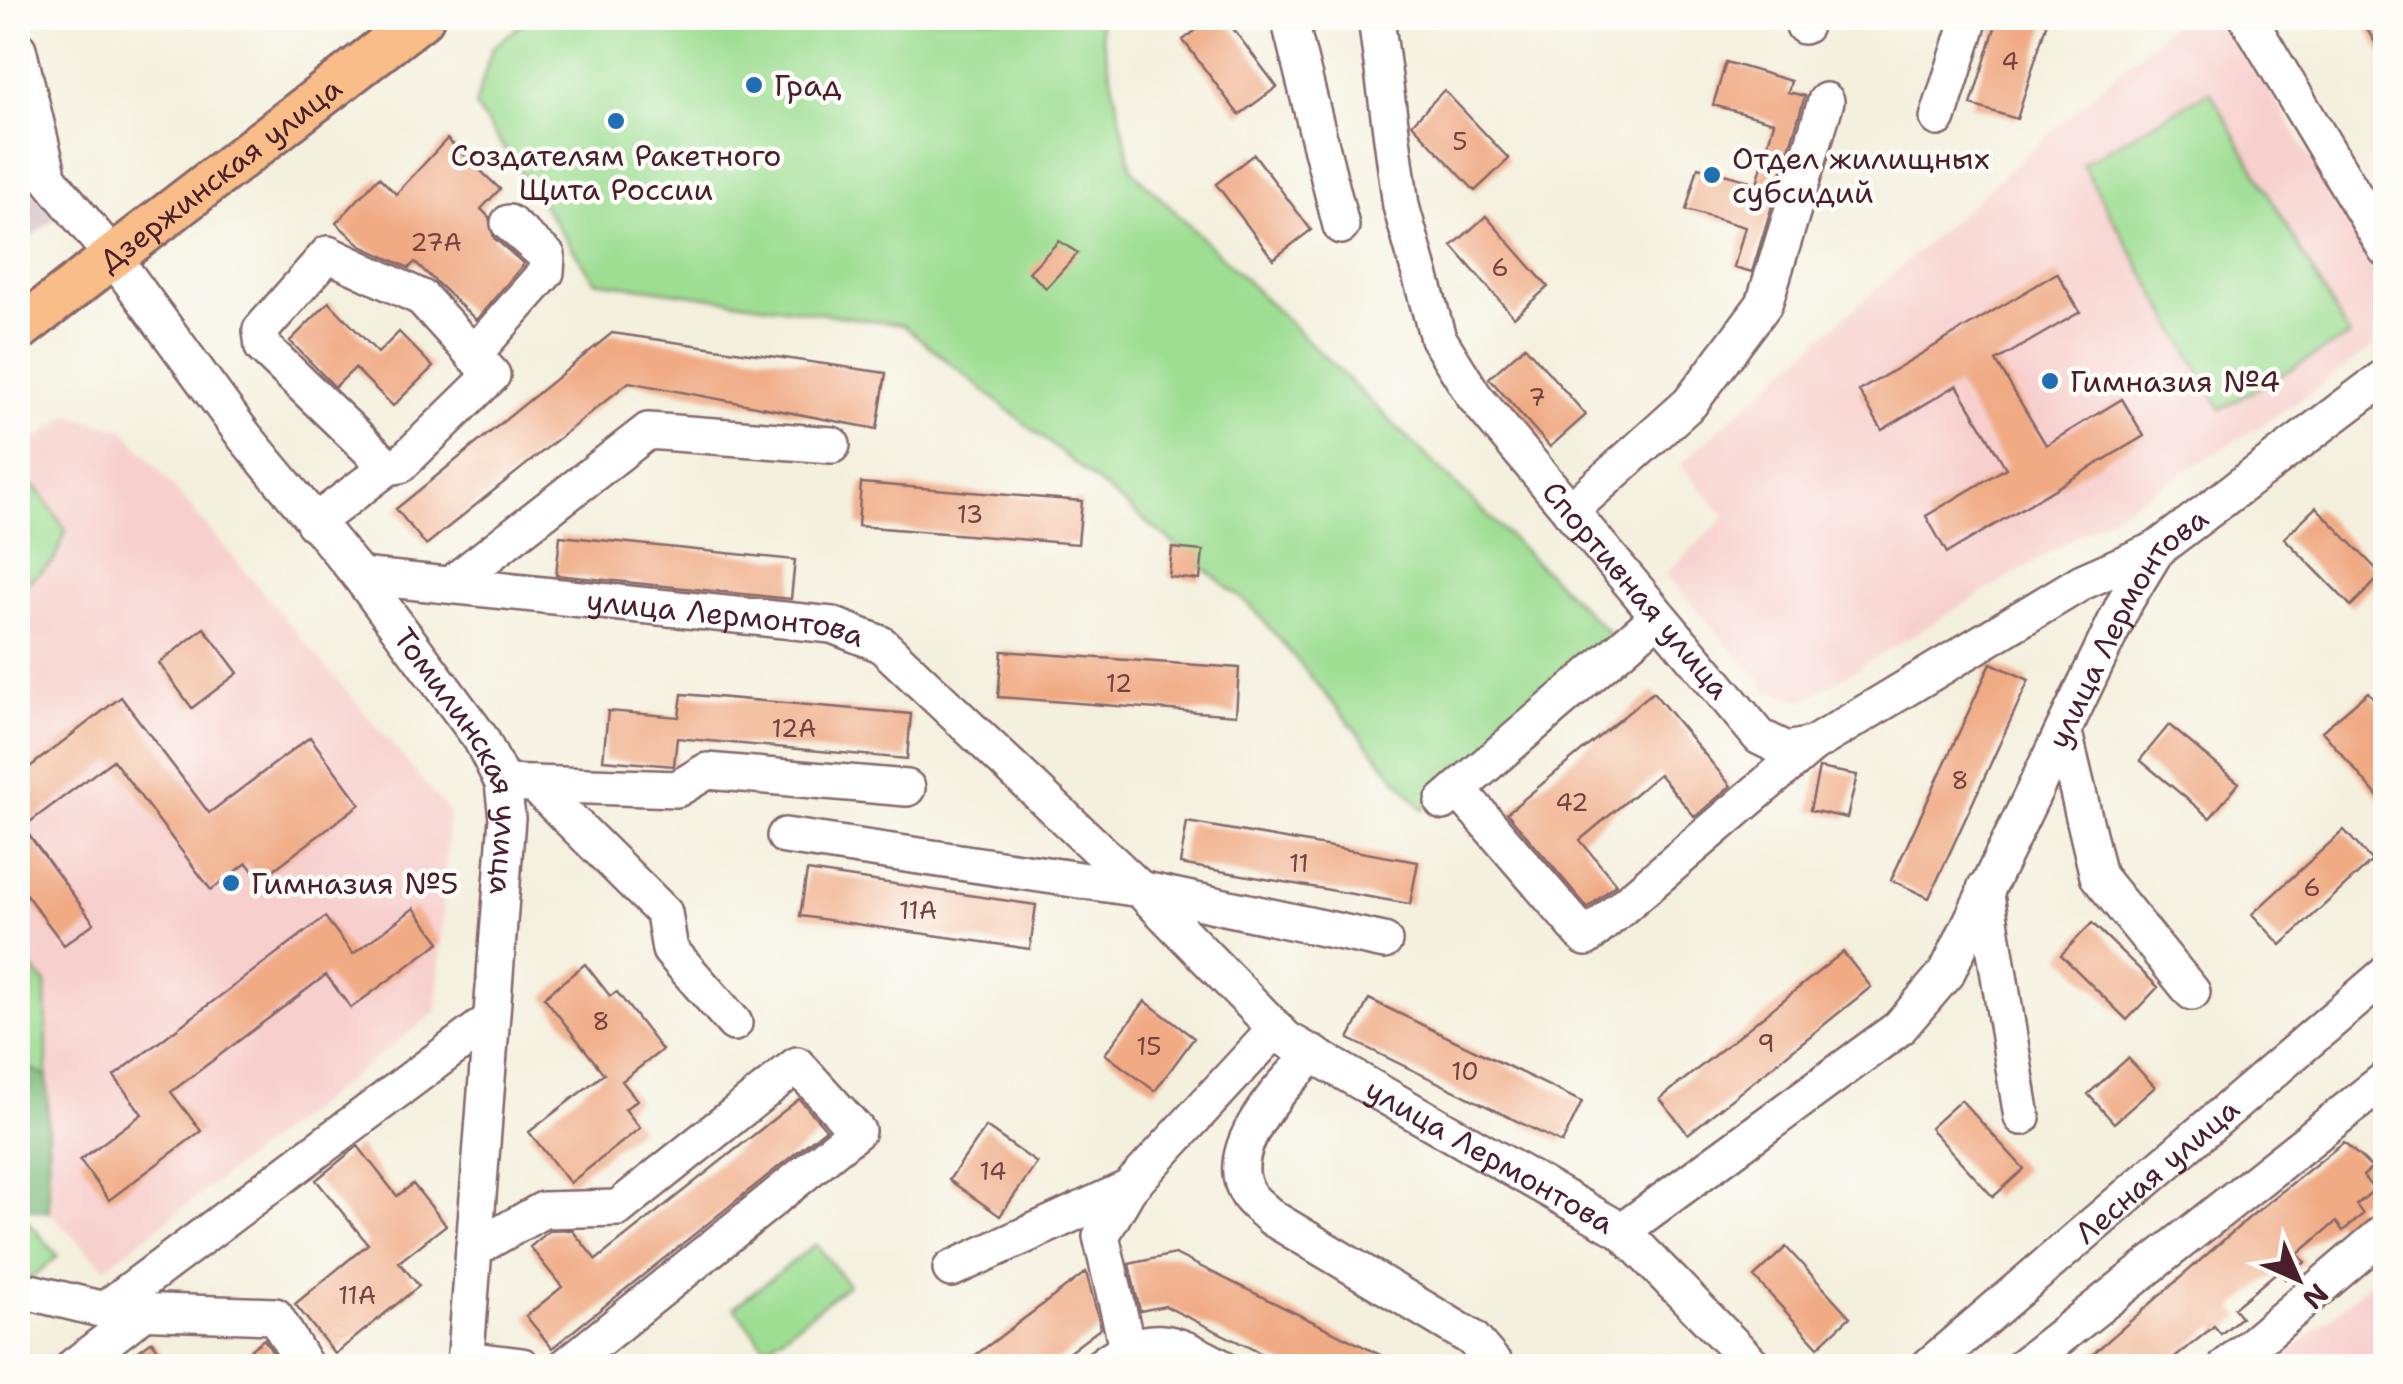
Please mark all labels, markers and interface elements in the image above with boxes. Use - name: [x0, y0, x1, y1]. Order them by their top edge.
- house number: 4: [2001, 44, 2019, 78]
- place label: Град: [774, 65, 842, 106]
- street label: Дзержинская улица: [90, 67, 350, 281]
- marker: Град: [743, 74, 765, 96]
- marker: Создателям Ракетного Щита России: [605, 110, 627, 132]
- house number: 5: [1452, 124, 1468, 158]
- place label: Создателям Ракетного Щита России: [451, 135, 781, 210]
- place label: Отдел жилищных субсидий: [1732, 138, 1990, 213]
- marker: Отдел жилищных субсидий: [1701, 164, 1723, 186]
- house number: 27А: [410, 225, 462, 259]
- house number: 6: [1491, 250, 1509, 284]
- place label: Гимназия №4: [2070, 361, 2280, 402]
- marker: Гимназия №4: [2039, 370, 2061, 392]
- house number: 7: [1528, 380, 1546, 414]
- street label: Спортивная улица: [1533, 472, 1740, 708]
- house number: 13: [957, 497, 983, 531]
- street label: улица Лермонтова: [2037, 497, 2216, 755]
- street label: улица Лермонтова: [585, 579, 871, 656]
- street label: Томилинская улица: [384, 619, 528, 897]
- house number: 12: [1106, 666, 1132, 700]
- house number: 12А: [772, 711, 816, 745]
- house number: 8: [1951, 763, 1969, 797]
- house number: 42: [1555, 785, 1589, 819]
- house number: 11: [1289, 846, 1309, 880]
- place label: Гимназия №5: [251, 863, 459, 904]
- house number: 6: [2303, 870, 2321, 904]
- marker: Гимназия №5: [220, 872, 242, 894]
- house number: 11А: [899, 893, 937, 927]
- house number: 8: [592, 1004, 610, 1038]
- house number: 9: [1757, 1026, 1775, 1060]
- house number: 15: [1136, 1029, 1162, 1063]
- house number: 10: [1451, 1054, 1479, 1088]
- street label: улица Лермонтова: [1358, 1068, 1622, 1243]
- street label: Лесная улица: [2066, 1088, 2248, 1253]
- house number: 14: [980, 1154, 1006, 1188]
- north arrow: [2248, 1229, 2348, 1329]
- text: N: [2294, 1275, 2337, 1318]
- house number: 11А: [338, 1278, 376, 1312]

